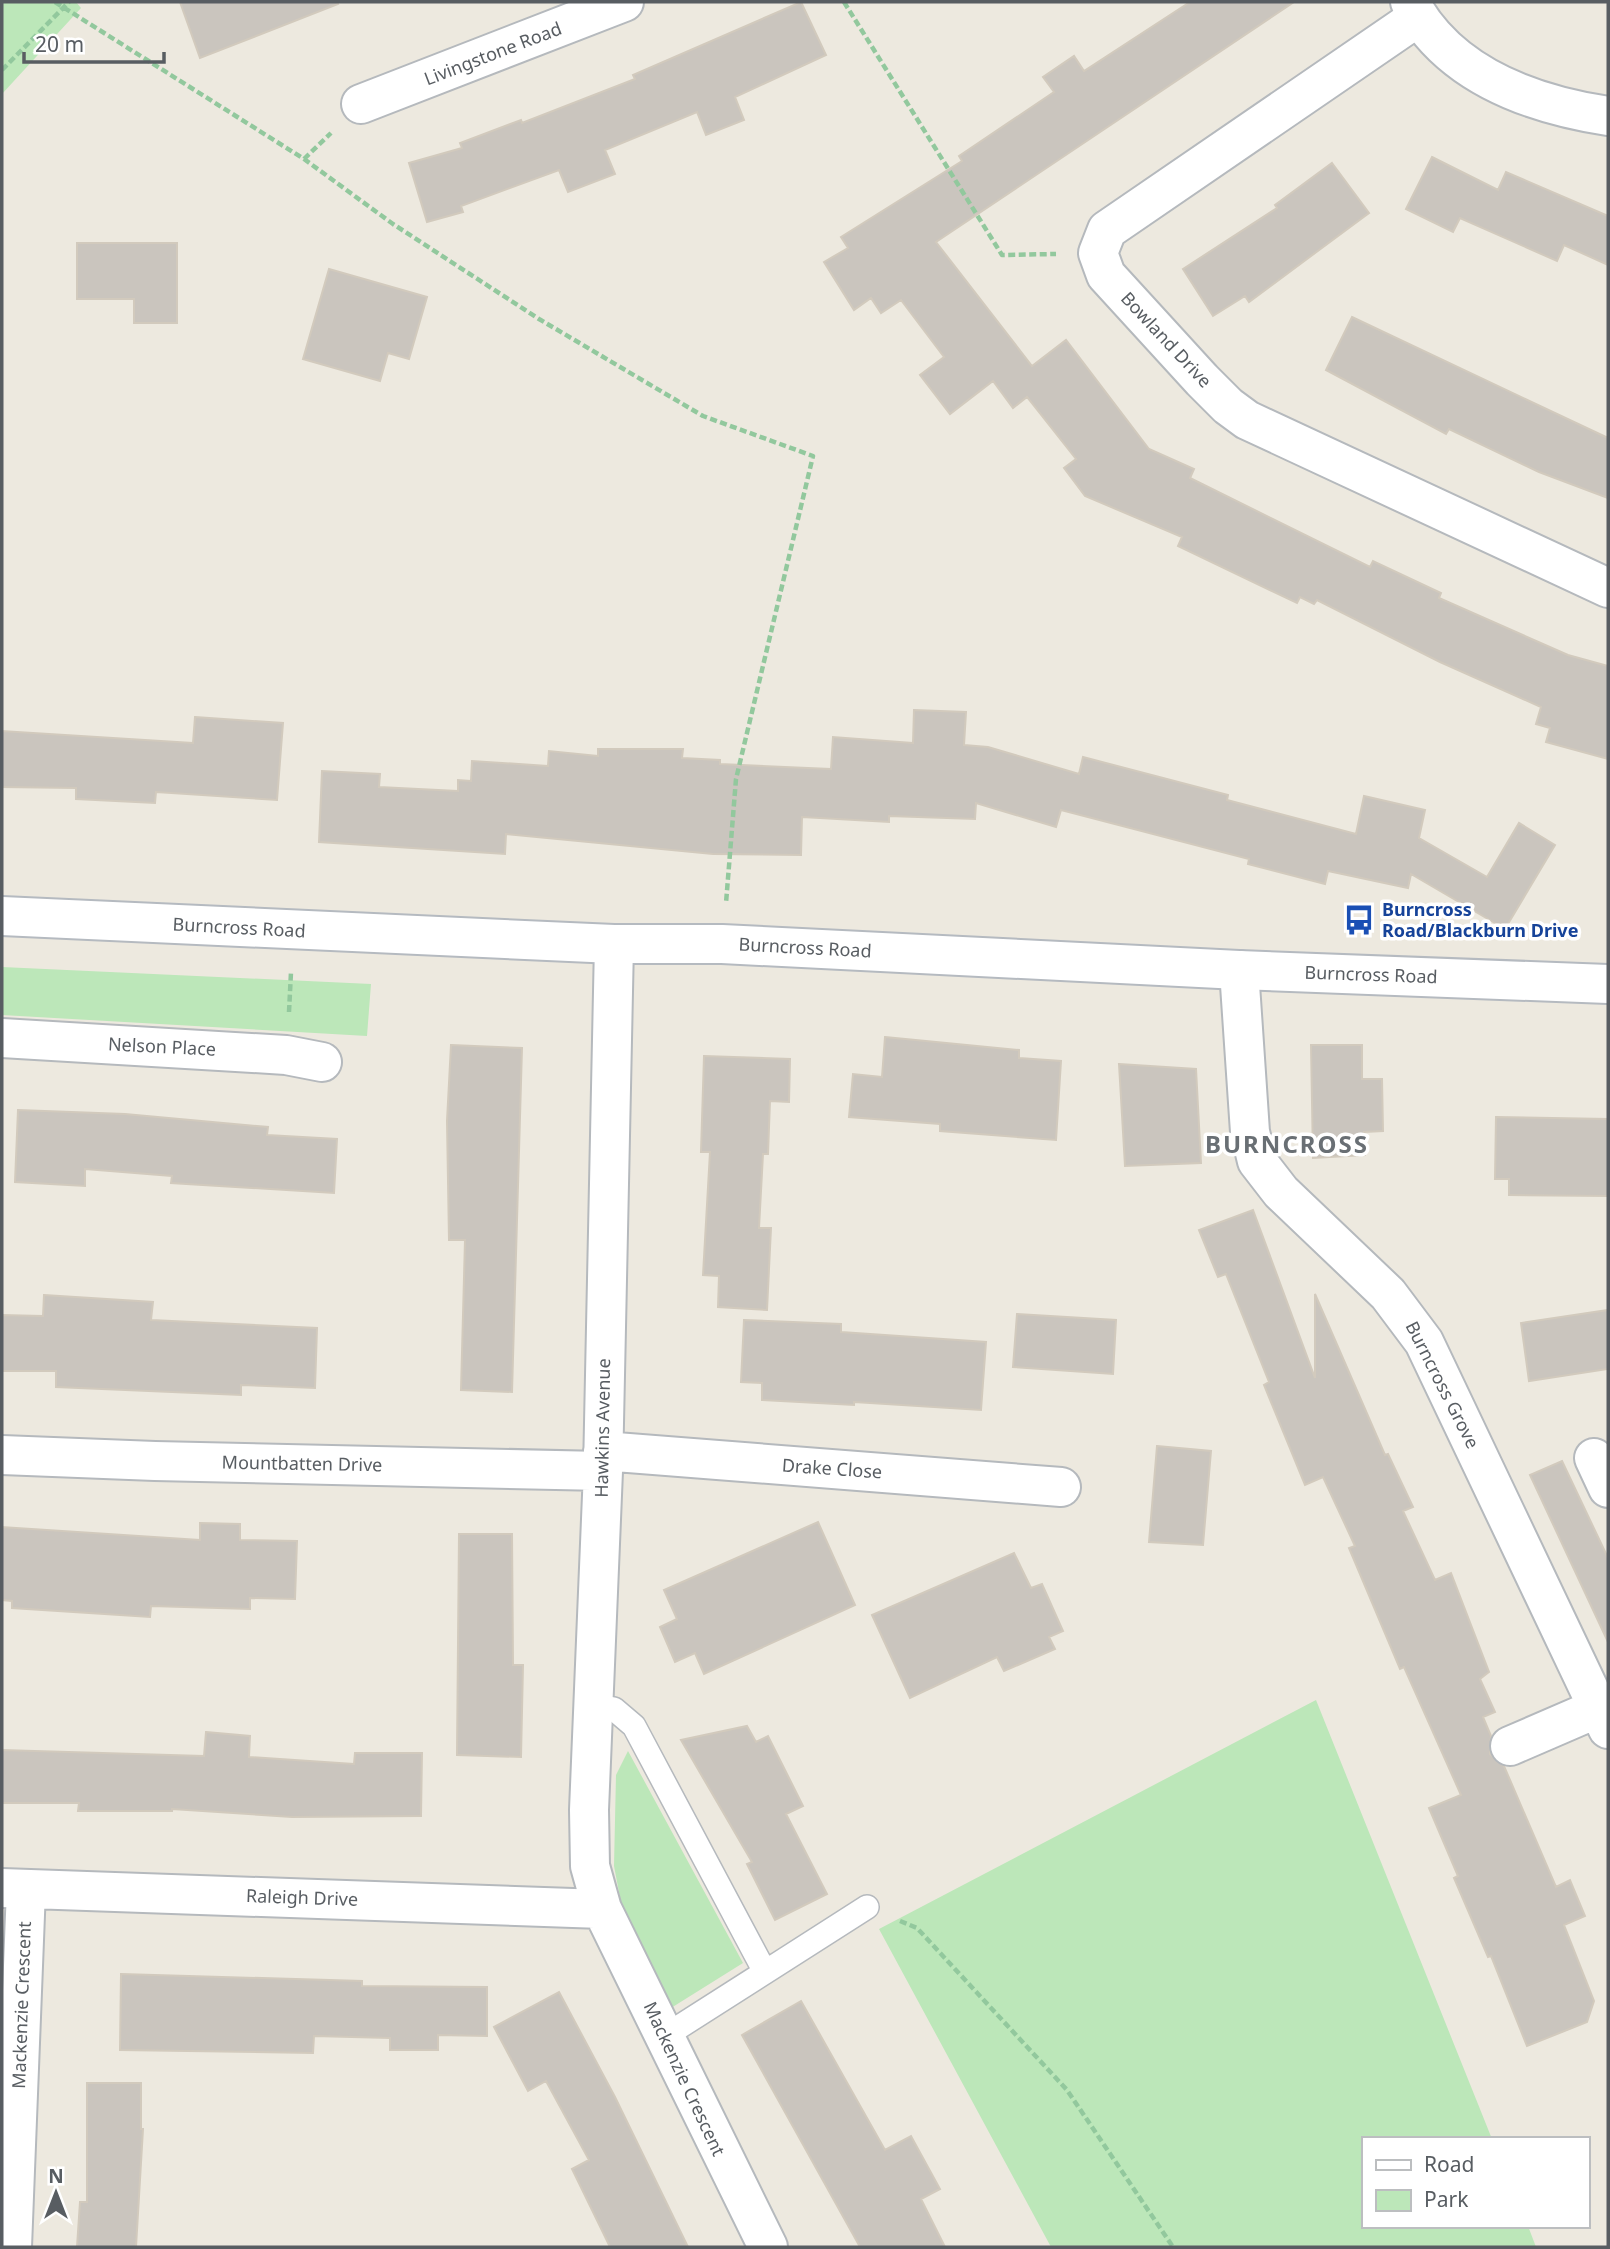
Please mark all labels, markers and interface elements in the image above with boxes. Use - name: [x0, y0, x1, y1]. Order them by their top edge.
- street label: Livingstone Road: [421, 16, 565, 90]
- scale bar: [24, 21, 164, 65]
- text: 20 m: [35, 30, 84, 58]
- street label: Bowland Drive: [1116, 286, 1217, 392]
- place label: Burncross Road/Blackburn Drive: [1382, 897, 1578, 942]
- bus stop icon: Burncross Road/Blackburn Drive: [1342, 903, 1376, 937]
- street label: Burncross Road: [172, 912, 306, 942]
- street label: Burncross Road: [738, 932, 872, 962]
- street label: Burncross Road: [1304, 960, 1438, 988]
- street label: Nelson Place: [107, 1031, 217, 1061]
- district label: BURNCROSS: [1205, 1127, 1369, 1160]
- street label: Burncross Grove: [1400, 1317, 1485, 1452]
- street label: Hawkins Avenue: [589, 1358, 615, 1498]
- street label: Mountbatten Drive: [222, 1450, 383, 1476]
- street label: Drake Close: [781, 1453, 883, 1483]
- street label: Raleigh Drive: [246, 1883, 358, 1911]
- street label: Mackenzie Crescent: [6, 1920, 36, 2089]
- street label: Mackenzie Crescent: [639, 1998, 731, 2160]
- legend: [1362, 2137, 1589, 2228]
- text: Road: [1424, 2150, 1474, 2178]
- north arrow: [21, 2158, 91, 2228]
- text: N: [48, 2163, 64, 2189]
- text: Park: [1424, 2185, 1469, 2213]

